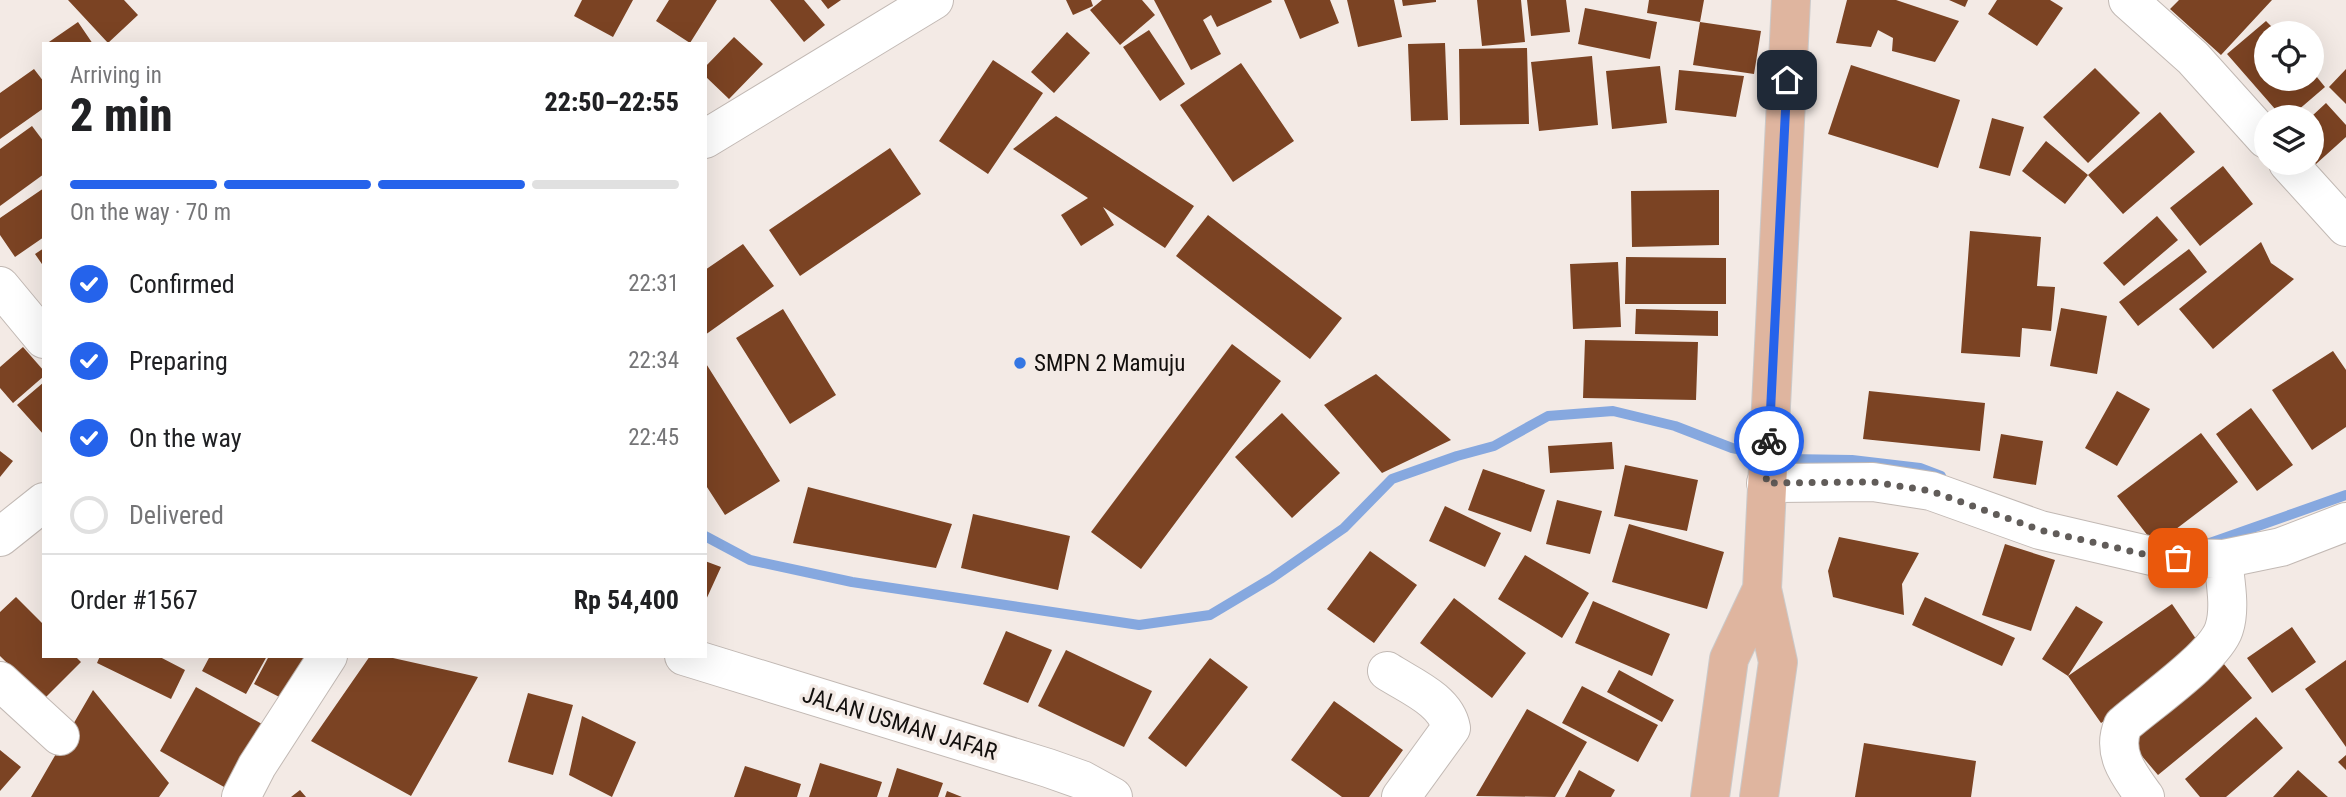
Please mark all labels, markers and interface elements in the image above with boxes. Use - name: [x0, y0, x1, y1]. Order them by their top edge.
- map controls: [2254, 21, 2324, 175]
- button: locate: [2254, 21, 2324, 91]
- pin: [1757, 50, 1817, 110]
- icon: home: [1768, 61, 1806, 99]
- text: Arriving in: [70, 62, 162, 89]
- text: 22:50–22:55: [545, 87, 679, 117]
- text: 2 min: [70, 88, 173, 142]
- button: layers: [2254, 105, 2324, 175]
- text: On the way · 70 m: [70, 199, 231, 226]
- icon: check: [70, 265, 108, 303]
- text: Confirmed: [129, 269, 235, 299]
- text: 22:31: [628, 270, 679, 297]
- icon: check: [70, 342, 108, 380]
- text: Preparing: [129, 346, 228, 376]
- text: 22:34: [628, 347, 679, 374]
- place label: SMPN 2 Mamuju: [1034, 350, 1185, 377]
- marker: SMPN 2 Mamuju: [1012, 355, 1028, 371]
- courier: [1734, 406, 1804, 476]
- icon: check: [70, 419, 108, 457]
- icon: bike: [1750, 422, 1788, 460]
- text: On the way: [129, 423, 242, 453]
- text: 22:45: [628, 424, 679, 451]
- text: Delivered: [129, 500, 224, 530]
- pin: [2148, 528, 2208, 588]
- icon: bag: [2159, 539, 2197, 577]
- text: Order #1567: [70, 585, 198, 615]
- text: Rp 54,400: [574, 585, 679, 615]
- street label: JALAN USMAN JAFAR: [799, 681, 1000, 766]

